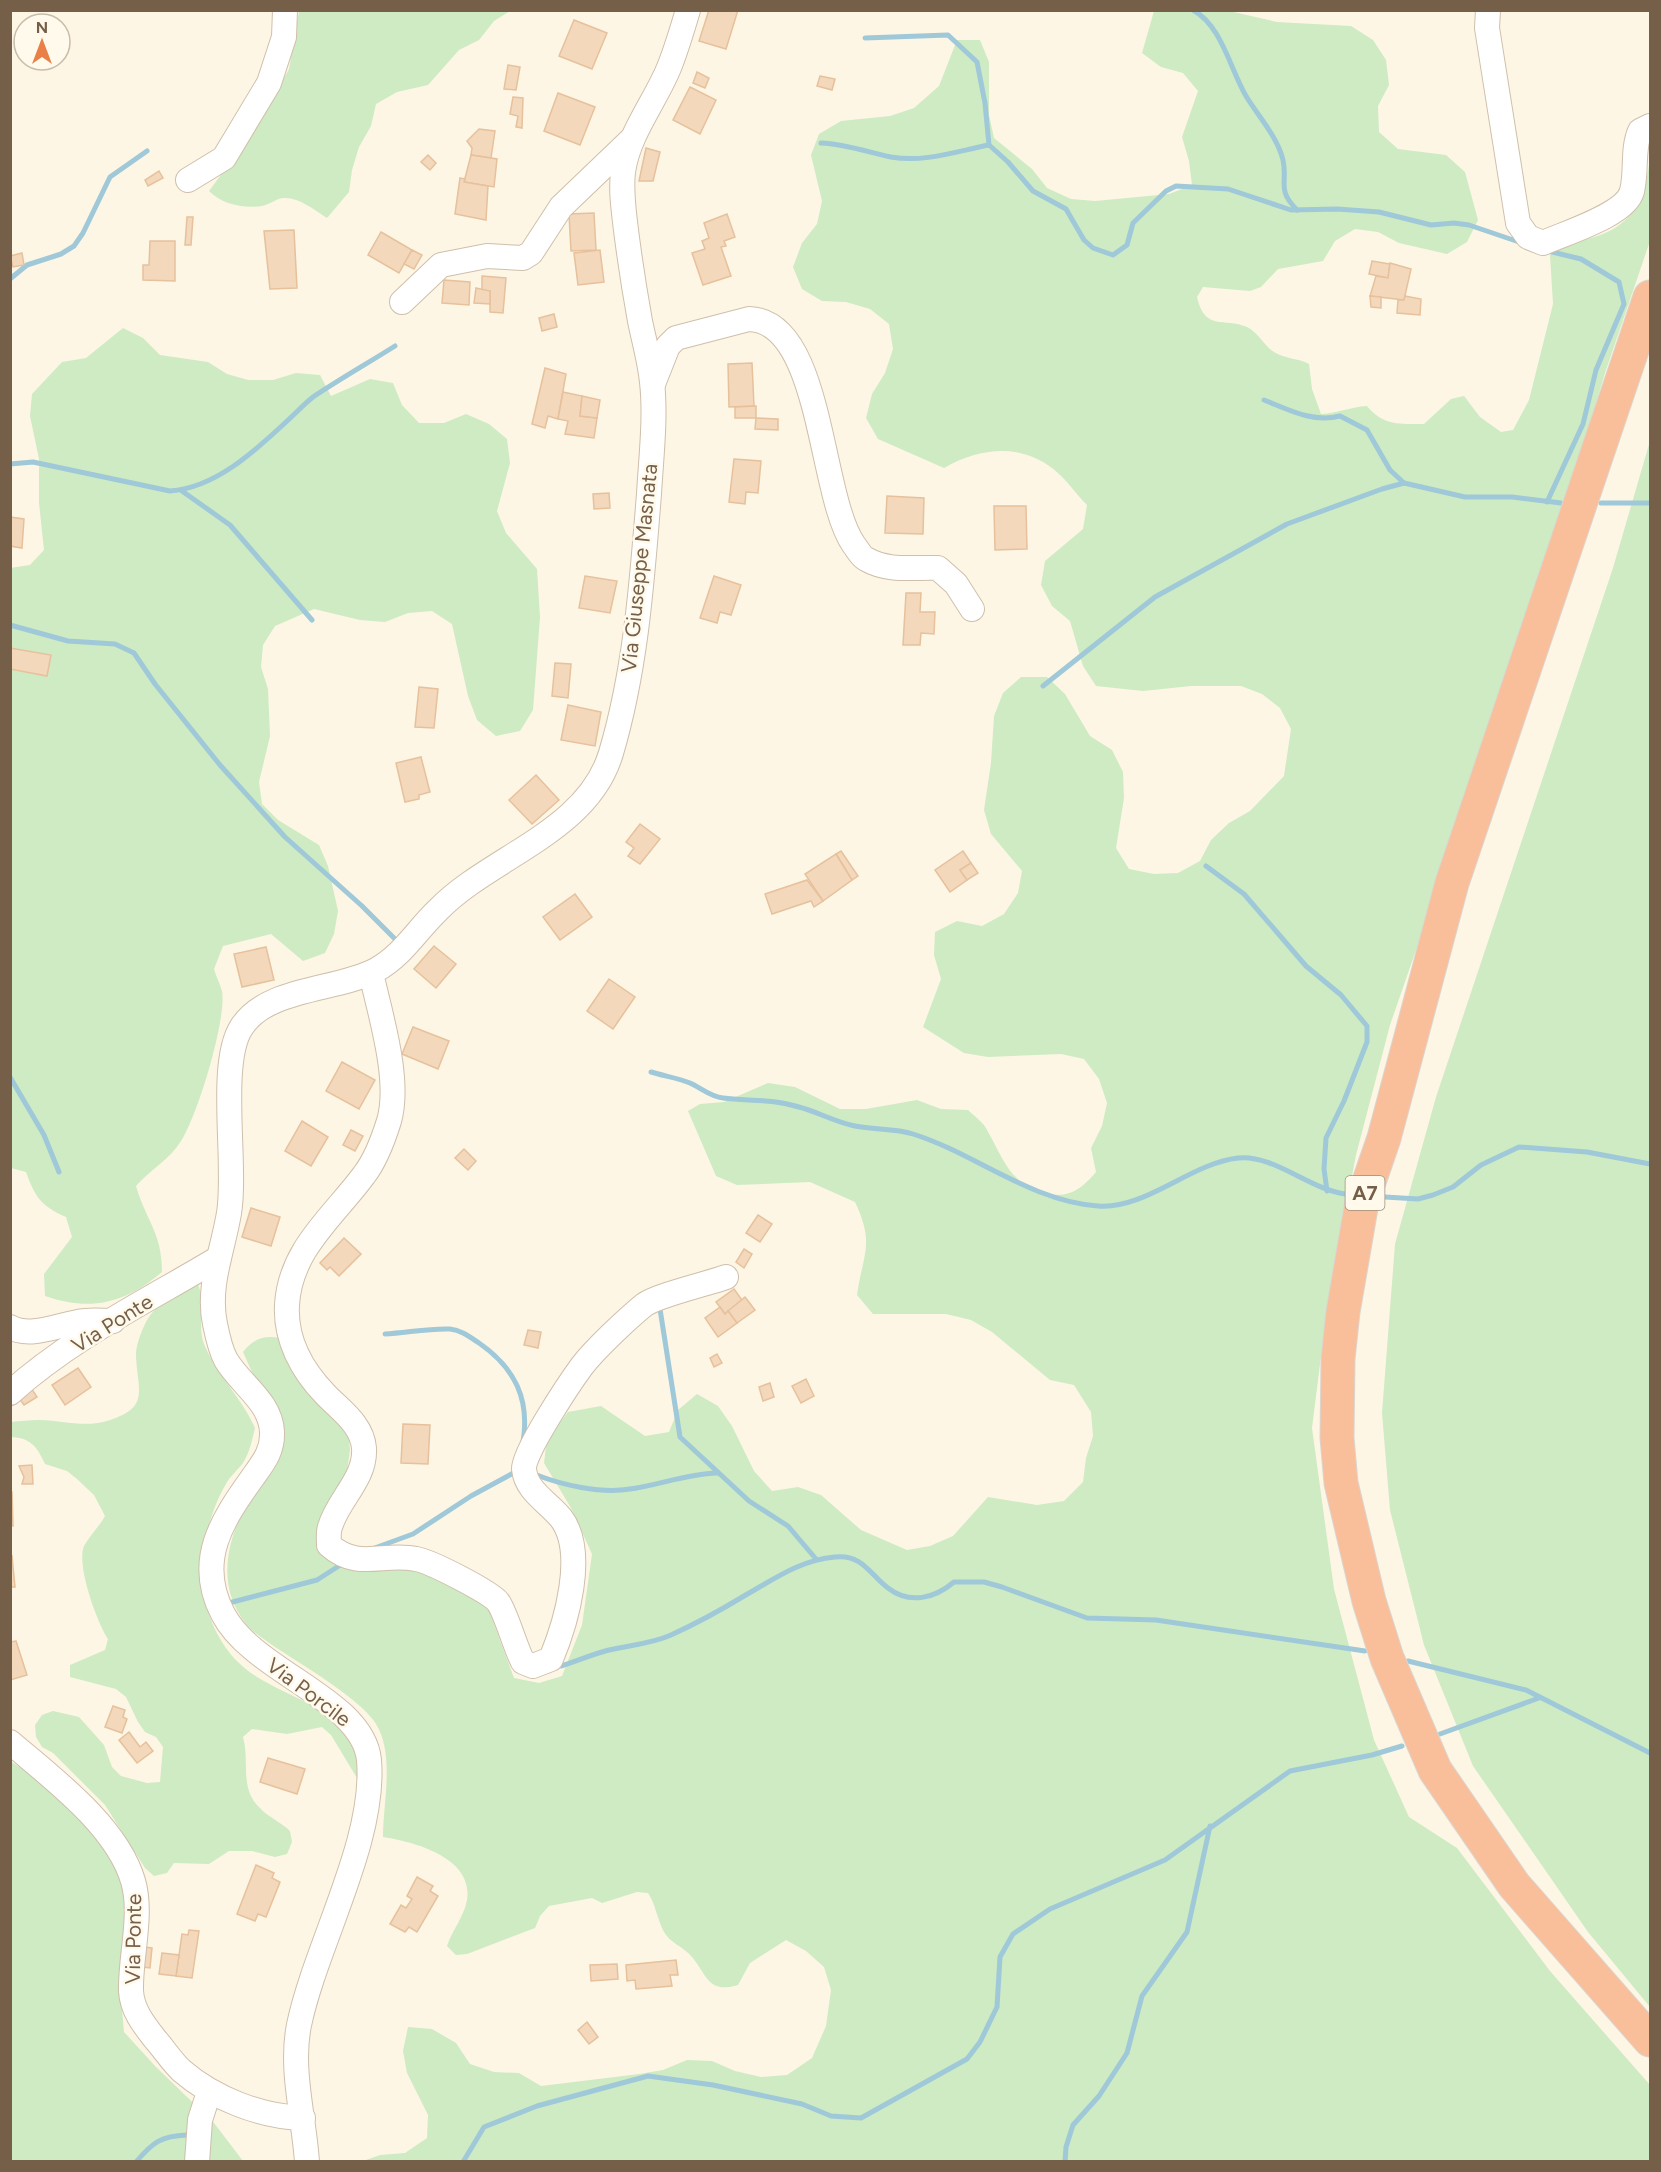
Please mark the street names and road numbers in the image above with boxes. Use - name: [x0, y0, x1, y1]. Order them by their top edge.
- street label: Via Giuseppe Masnata: [616, 462, 662, 674]
- road number: A7: [1346, 1176, 1384, 1210]
- street label: Via Ponte: [67, 1288, 157, 1358]
- street label: Via Porcile: [262, 1652, 356, 1732]
- street label: Via Ponte: [120, 1894, 146, 1984]

